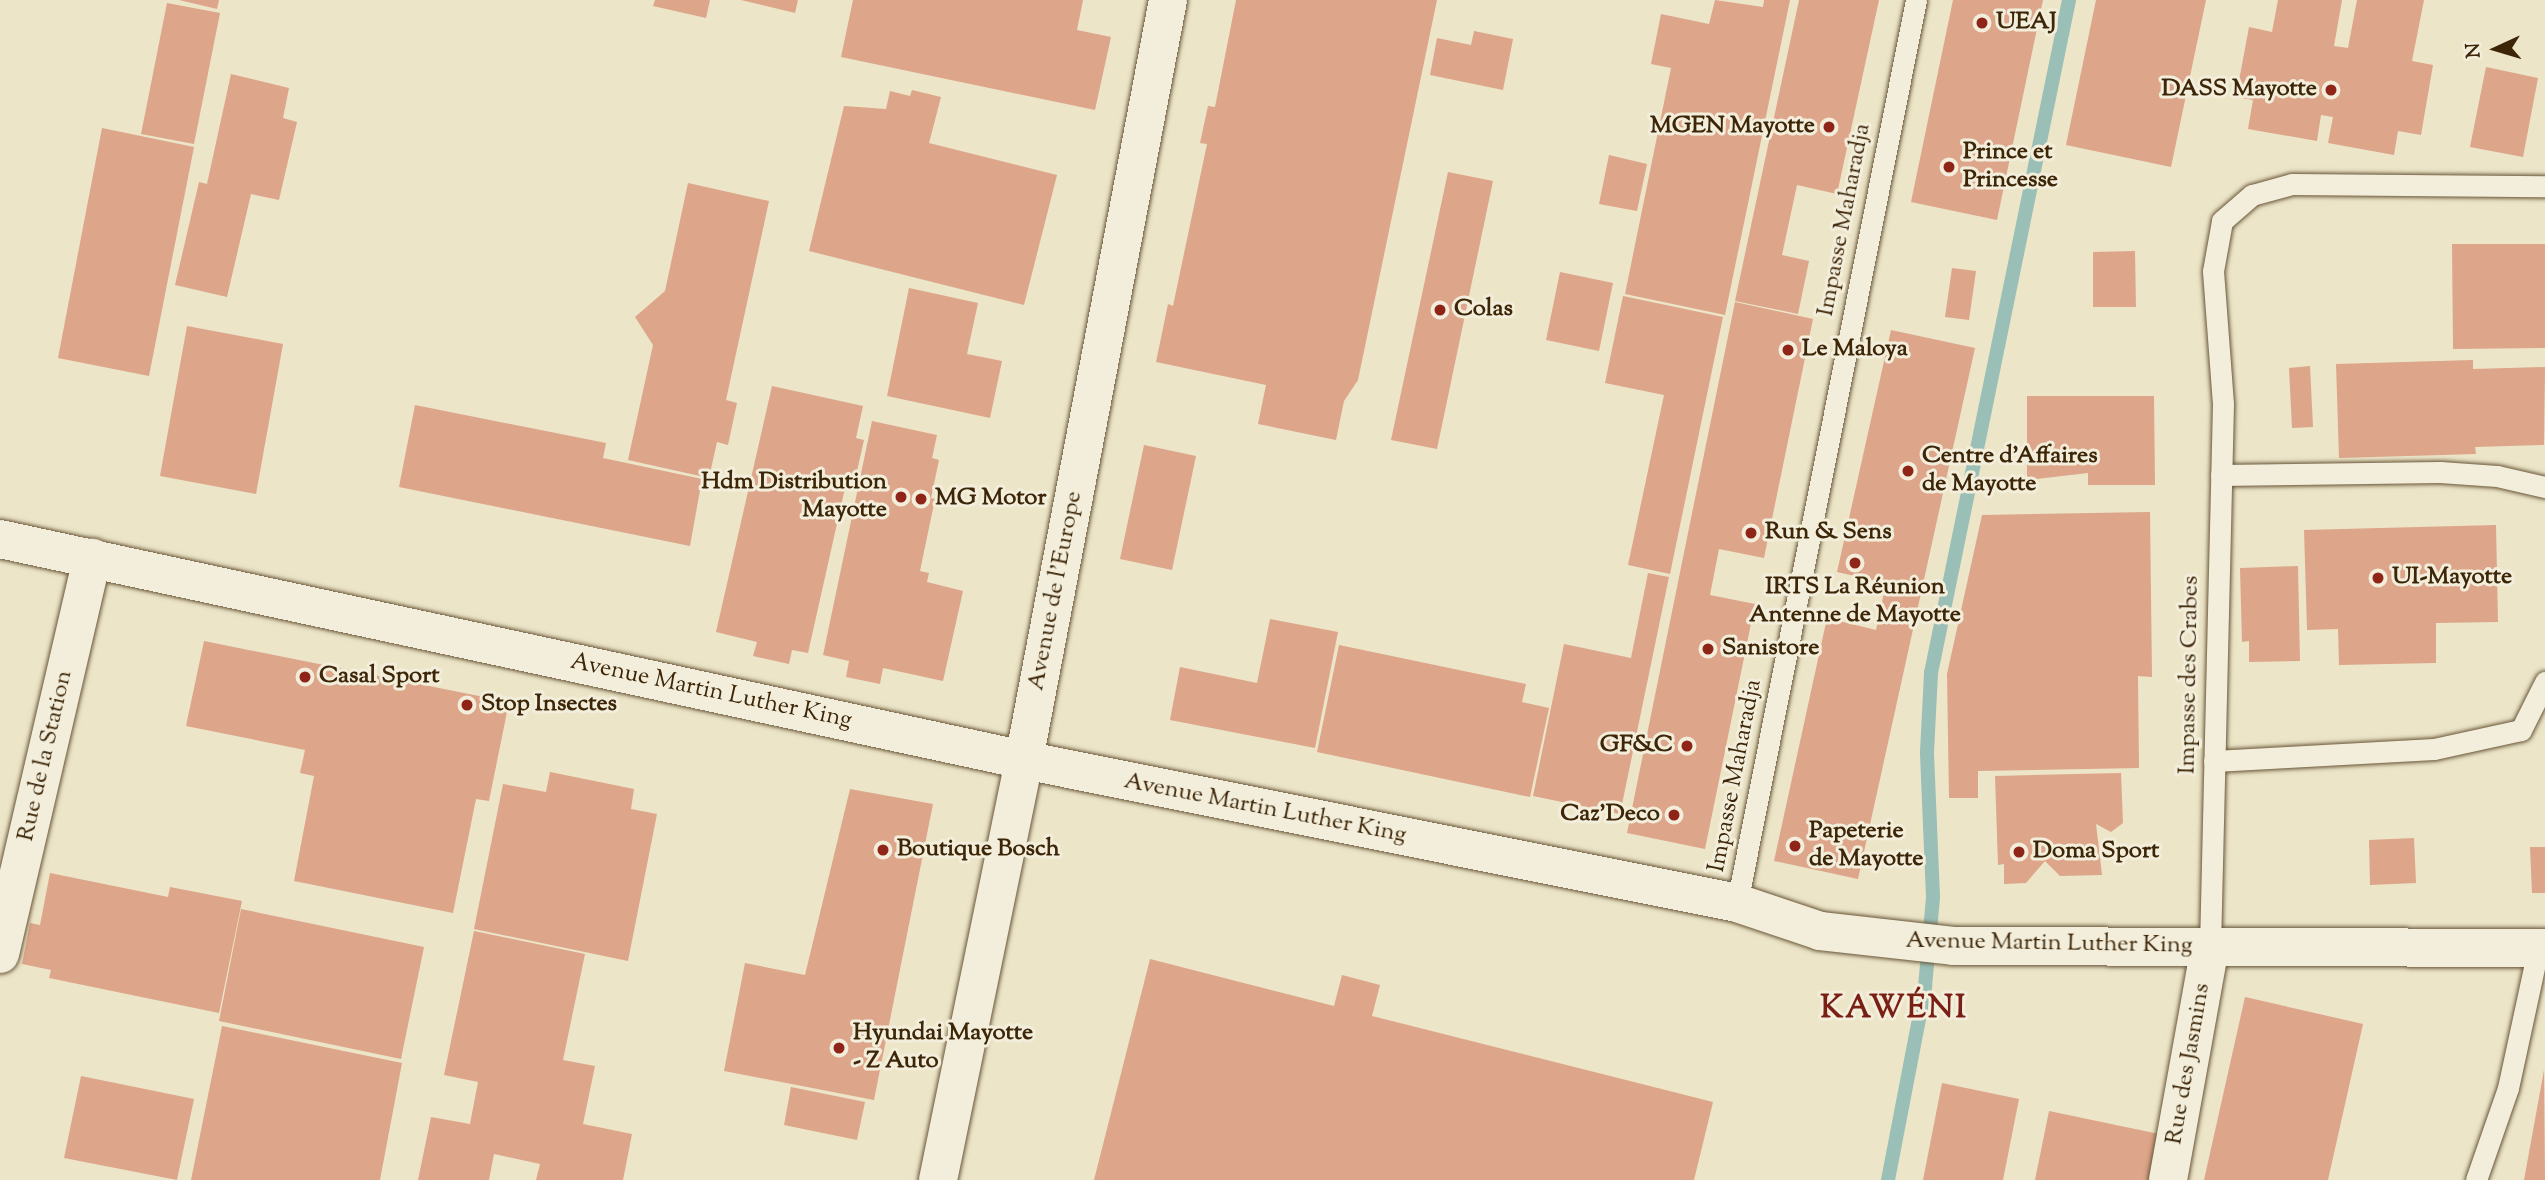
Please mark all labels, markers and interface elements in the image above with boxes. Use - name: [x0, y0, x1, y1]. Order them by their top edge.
- place label: UEAJ: [1996, 9, 2056, 37]
- north arrow: [2461, 14, 2531, 84]
- marker: UEAJ: [1974, 15, 1990, 31]
- text: N: [2461, 42, 2489, 59]
- place label: DASS Mayotte: [2161, 76, 2317, 104]
- marker: DASS Mayotte: [2323, 82, 2339, 98]
- place label: MGEN Mayotte: [1650, 113, 1815, 141]
- marker: MGEN Mayotte: [1821, 119, 1837, 135]
- street label: Impasse Maharadja: [1812, 121, 1878, 319]
- place label: Prince et Princesse: [1963, 139, 2058, 195]
- marker: Prince et Princesse: [1941, 159, 1957, 175]
- place label: Colas: [1454, 296, 1513, 324]
- marker: Colas: [1432, 302, 1448, 318]
- place label: Le Maloya: [1802, 336, 1908, 364]
- marker: Le Maloya: [1780, 342, 1796, 358]
- place label: Centre d'Affaires de Mayotte: [1922, 443, 2098, 499]
- marker: Centre d'Affaires de Mayotte: [1900, 463, 1916, 479]
- place label: Hdm Distribution Mayotte: [701, 469, 887, 525]
- place label: MG Motor: [935, 485, 1046, 513]
- marker: Hdm Distribution Mayotte: [893, 489, 909, 505]
- street label: Avenue de l’Europe: [1023, 489, 1089, 693]
- marker: MG Motor: [913, 491, 929, 507]
- place label: Run & Sens: [1765, 519, 1892, 547]
- marker: Run & Sens: [1743, 525, 1759, 541]
- marker: IRTS La Réunion Antenne de Mayotte: [1847, 555, 1863, 571]
- place label: UI-Mayotte: [2392, 564, 2512, 592]
- marker: UI-Mayotte: [2370, 570, 2386, 586]
- place label: IRTS La Réunion Antenne de Mayotte: [1749, 574, 1961, 630]
- street label: Impasse des Crabes: [2174, 575, 2206, 775]
- place label: Sanistore: [1722, 635, 1819, 663]
- marker: Sanistore: [1700, 641, 1716, 657]
- street label: Avenue Martin Luther King: [568, 648, 854, 736]
- place label: Casal Sport: [319, 663, 439, 691]
- street label: Rue de la Station: [12, 668, 80, 844]
- marker: Casal Sport: [297, 669, 313, 685]
- street label: Impasse Maharadja: [1703, 677, 1769, 875]
- place label: Stop Insectes: [481, 691, 617, 719]
- marker: Stop Insectes: [459, 697, 475, 713]
- place label: GF&C: [1600, 732, 1673, 760]
- marker: GF&C: [1679, 738, 1695, 754]
- street label: Avenue Martin Luther King: [1121, 767, 1409, 851]
- place label: Caz'Deco: [1560, 801, 1660, 829]
- marker: Caz'Deco: [1666, 807, 1682, 823]
- place label: Papeterie de Mayotte: [1809, 818, 1924, 874]
- place label: Boutique Bosch: [897, 836, 1060, 864]
- marker: Papeterie de Mayotte: [1787, 838, 1803, 854]
- place label: Doma Sport: [2033, 838, 2159, 866]
- marker: Boutique Bosch: [875, 842, 891, 858]
- marker: Doma Sport: [2011, 844, 2027, 860]
- street label: Avenue Martin Luther King: [1905, 927, 2193, 961]
- street label: Rue des Jasmins: [2161, 981, 2217, 1147]
- district label: KAWÉNI: [1821, 990, 1967, 1028]
- place label: Hyundai Mayotte - Z Auto: [853, 1020, 1033, 1076]
- marker: Hyundai Mayotte - Z Auto: [831, 1040, 847, 1056]

